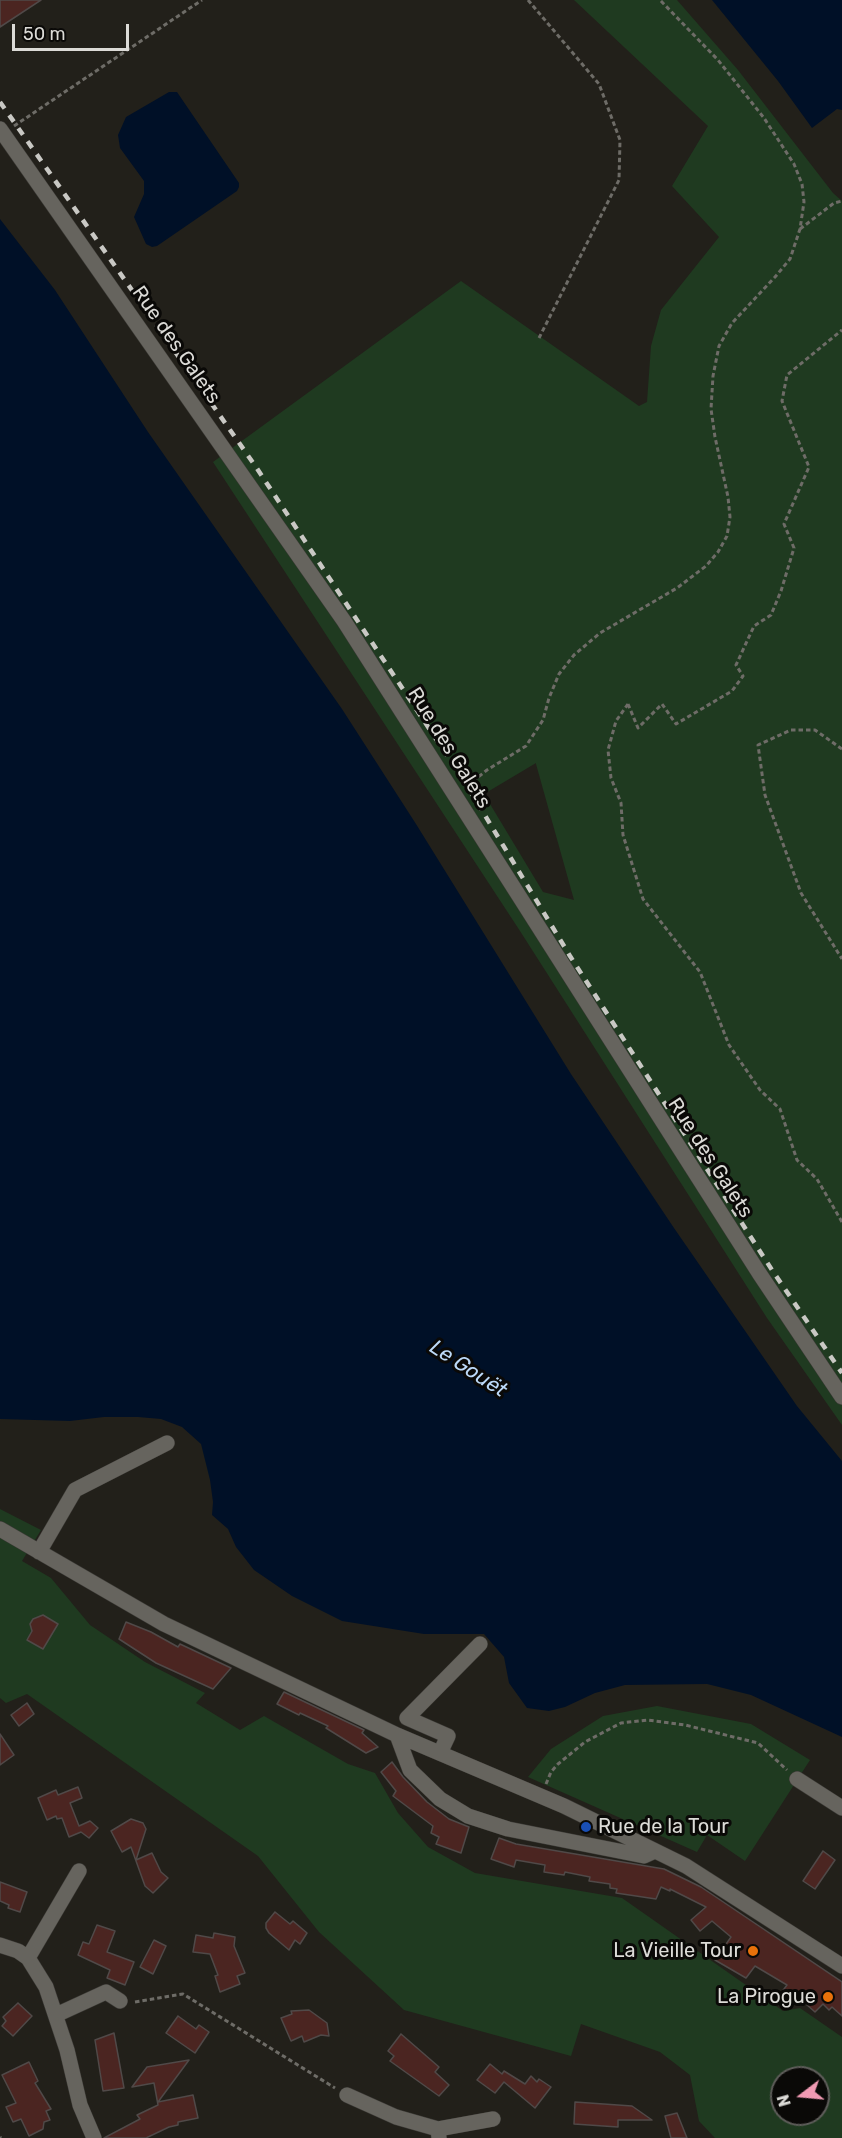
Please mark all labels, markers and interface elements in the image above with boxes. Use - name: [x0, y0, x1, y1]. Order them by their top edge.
- scale bar: [15, 12, 132, 50]
- text: 50 m: [23, 23, 66, 45]
- street label: Rue des Galets: [127, 282, 225, 408]
- street label: Rue des Galets: [402, 683, 496, 813]
- street label: Rue des Galets: [662, 1094, 758, 1222]
- water label: Le Gouët: [425, 1335, 511, 1403]
- place label: Rue de la Tour: [598, 1815, 729, 1839]
- marker: Rue de la Tour: [579, 1820, 593, 1834]
- place label: La Vieille Tour: [613, 1939, 741, 1963]
- marker: La Vieille Tour: [746, 1944, 760, 1958]
- place label: La Pirogue: [717, 1985, 816, 2009]
- marker: La Pirogue: [821, 1990, 835, 2004]
- north arrow: [770, 2066, 830, 2126]
- text: N: [773, 2092, 795, 2109]

